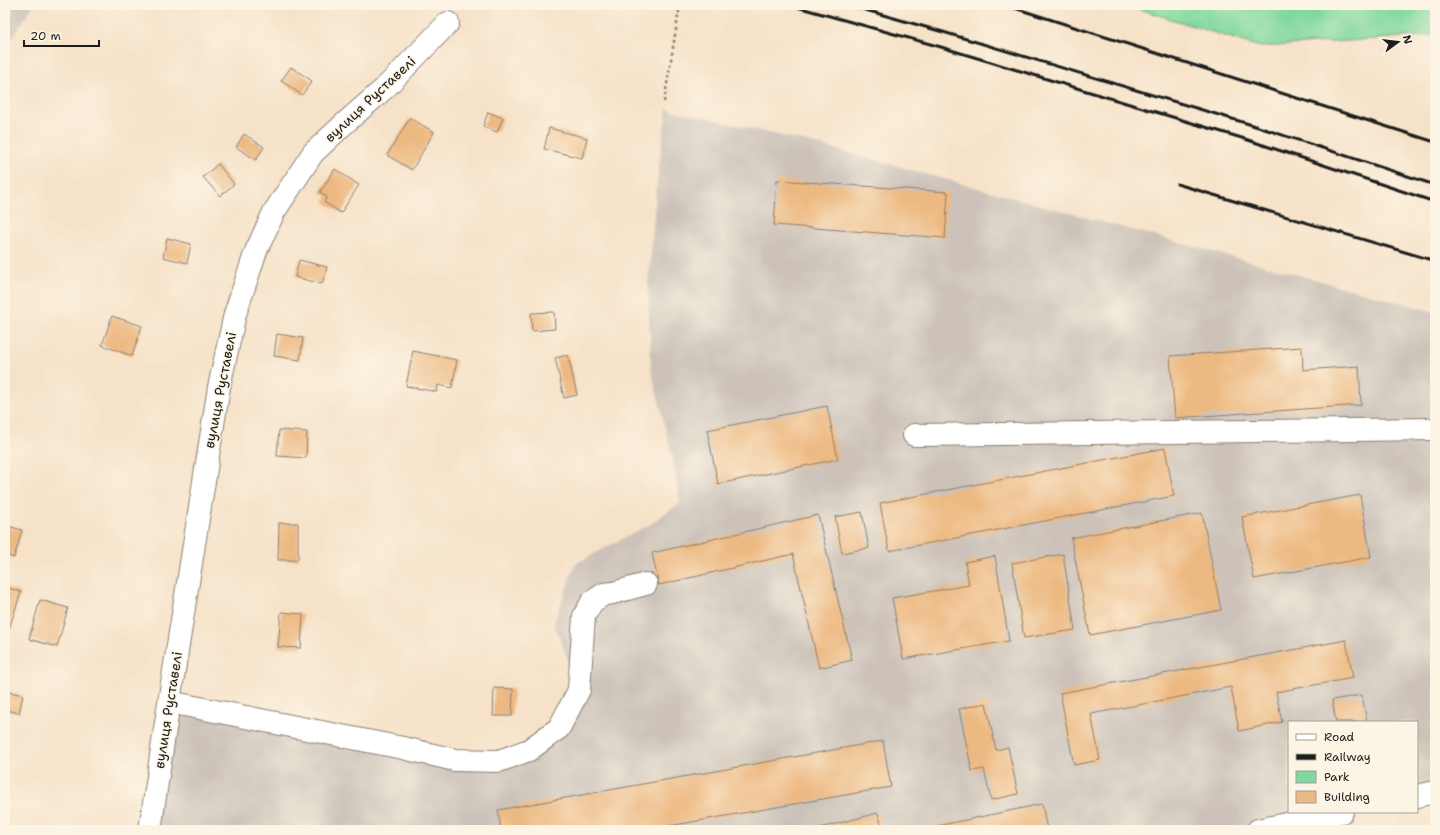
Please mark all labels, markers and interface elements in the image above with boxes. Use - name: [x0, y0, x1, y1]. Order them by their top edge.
- scale bar: [24, 22, 99, 48]
- north arrow: [1378, 22, 1418, 62]
- text: 20 m: [30, 28, 61, 44]
- text: N: [1399, 33, 1416, 46]
- street label: вулиця Руставелі: [321, 52, 419, 146]
- street label: вулиця Руставелі: [200, 330, 240, 450]
- street label: вулиця Руставелі: [150, 650, 186, 770]
- legend: [1288, 721, 1418, 813]
- text: Road: [1324, 729, 1355, 745]
- text: Railway: [1324, 749, 1371, 765]
- text: Park: [1324, 769, 1350, 785]
- text: Building: [1324, 789, 1370, 805]

